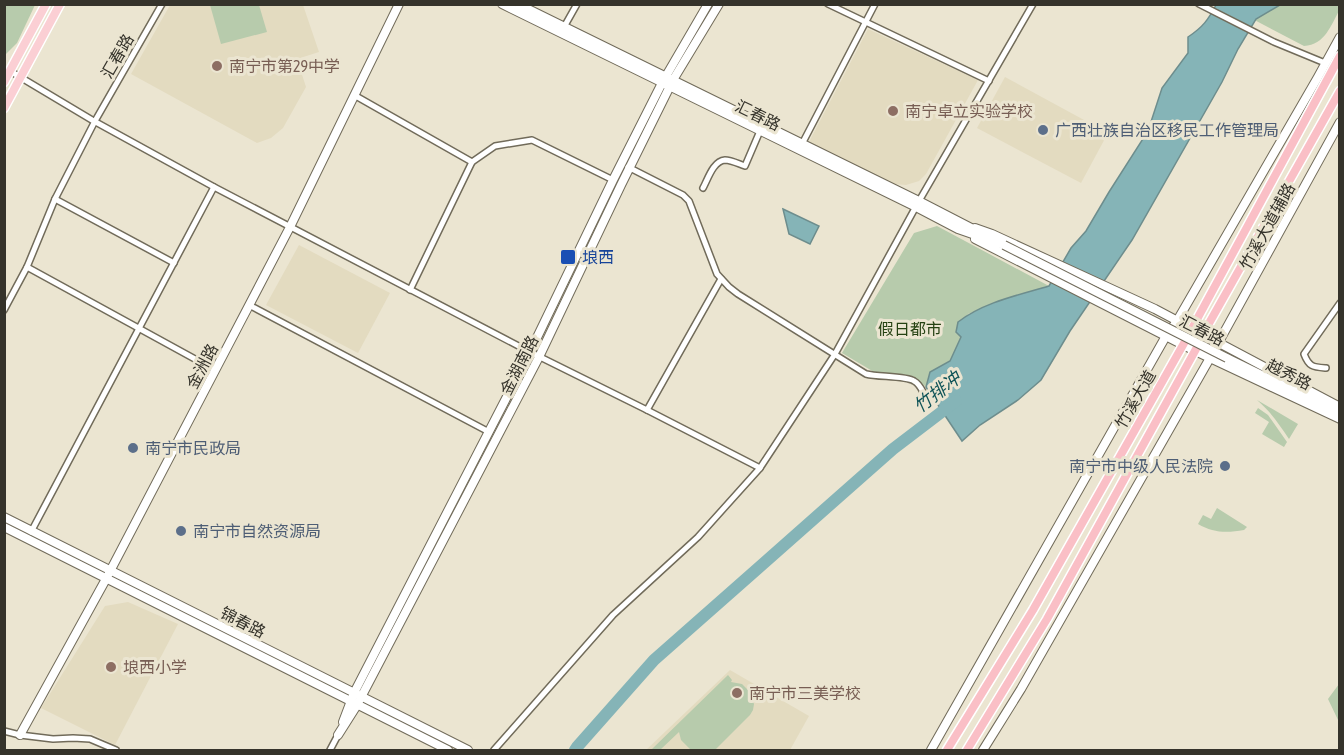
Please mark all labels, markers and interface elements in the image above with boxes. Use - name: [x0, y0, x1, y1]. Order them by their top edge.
- street label: 汇春路: [97, 31, 137, 81]
- place label: 南宁市第29中学: [229, 57, 340, 75]
- marker: 南宁市第29中学: [210, 59, 224, 73]
- street label: 汇春路: [732, 96, 784, 134]
- place label: 南宁卓立实验学校: [905, 102, 1033, 120]
- marker: 南宁卓立实验学校: [886, 104, 900, 118]
- place label: 广西壮族自治区移民工作管理局: [1055, 121, 1279, 139]
- marker: 广西壮族自治区移民工作管理局: [1036, 123, 1050, 137]
- street label: 竹溪大道辅路: [1236, 180, 1298, 272]
- marker: 埌西: [559, 248, 577, 266]
- place label: 埌西: [582, 248, 614, 266]
- street label: 汇春路: [1177, 311, 1227, 349]
- park label: 假日都市: [878, 320, 942, 338]
- street label: 金湖南路: [496, 332, 542, 398]
- street label: 金洲路: [183, 341, 221, 391]
- street label: 越秀路: [1264, 355, 1314, 393]
- water label: 竹排冲: [909, 366, 966, 417]
- street label: 竹溪大道: [1111, 367, 1159, 431]
- place label: 南宁市民政局: [145, 439, 241, 457]
- marker: 南宁市民政局: [126, 441, 140, 455]
- place label: 南宁市中级人民法院: [1069, 457, 1213, 475]
- marker: 南宁市中级人民法院: [1218, 459, 1232, 473]
- place label: 南宁市自然资源局: [193, 522, 321, 540]
- marker: 南宁市自然资源局: [174, 524, 188, 538]
- street label: 锦春路: [218, 603, 268, 641]
- place label: 埌西小学: [123, 658, 187, 676]
- marker: 埌西小学: [104, 660, 118, 674]
- place label: 南宁市三美学校: [749, 684, 861, 702]
- marker: 南宁市三美学校: [730, 686, 744, 700]

